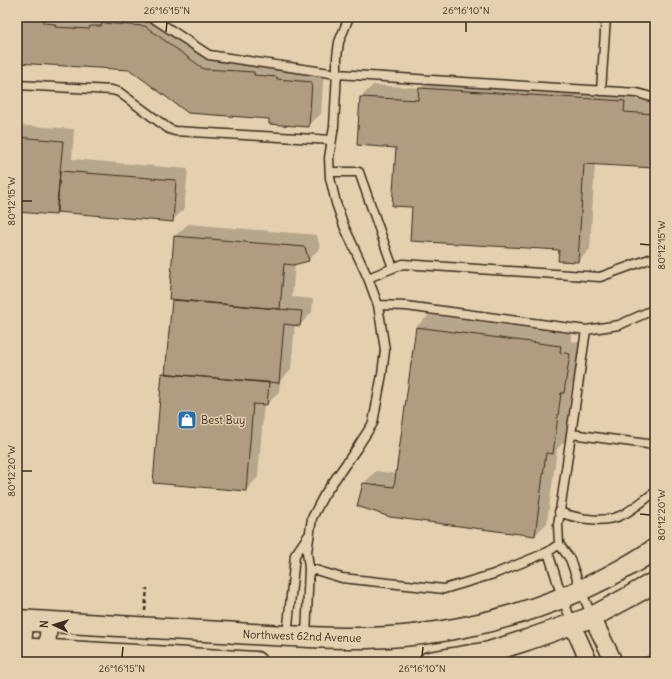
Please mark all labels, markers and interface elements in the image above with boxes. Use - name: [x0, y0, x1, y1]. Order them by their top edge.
- text: 26°16'15"N: [144, 4, 190, 17]
- text: 26°16'10"N: [442, 4, 490, 17]
- text: 80°12'15"W: [5, 176, 18, 226]
- text: 80°12'15"W: [655, 220, 668, 270]
- shop icon: Best Buy: [176, 409, 198, 431]
- place label: Best Buy: [201, 413, 245, 427]
- text: 80°12'20"W: [5, 445, 18, 497]
- text: 80°12'20"W: [655, 489, 668, 541]
- north arrow: [34, 605, 74, 645]
- text: N: [37, 620, 51, 629]
- street label: Northwest 62nd Avenue: [242, 627, 362, 645]
- text: 26°16'15"N: [99, 662, 145, 675]
- text: 26°16'10"N: [398, 662, 446, 675]

